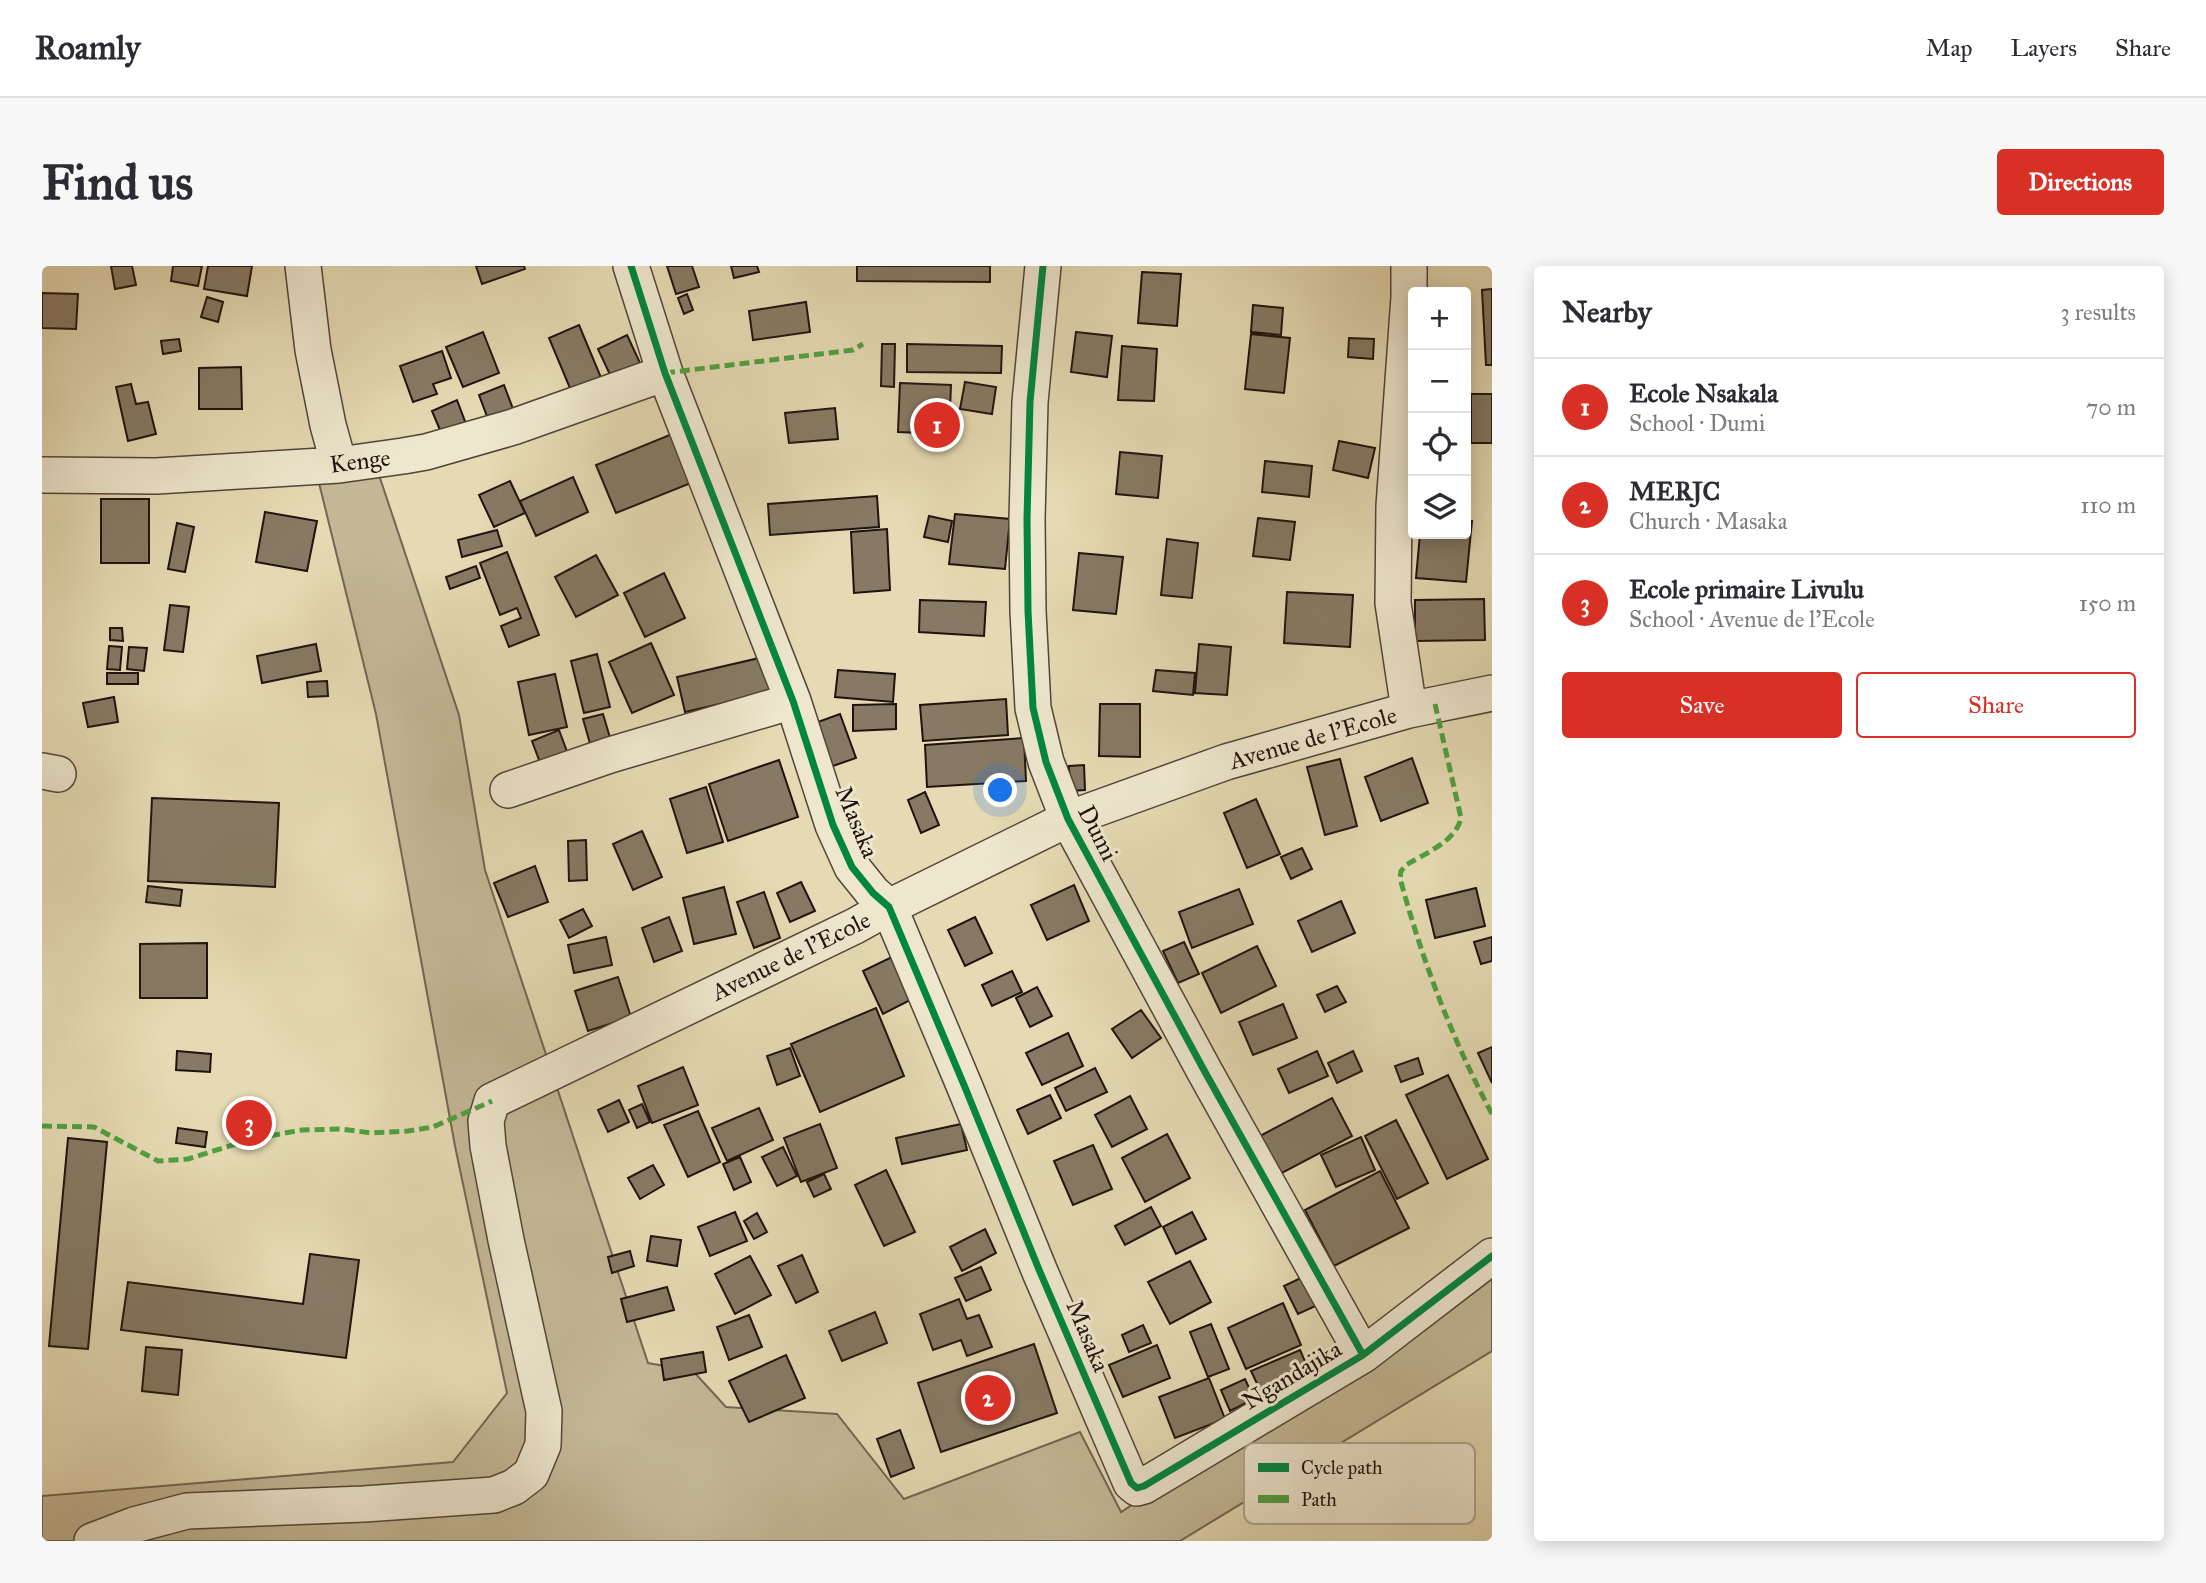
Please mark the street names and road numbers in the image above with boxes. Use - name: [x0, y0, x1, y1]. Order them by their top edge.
- street label: Kenge: [328, 442, 392, 480]
- street label: Avenue de l'Ecole: [1225, 700, 1400, 777]
- street label: Masaka: [829, 782, 886, 863]
- street label: Dumi: [1071, 800, 1125, 866]
- street label: Avenue de l'Ecole: [706, 905, 875, 1008]
- street label: Masaka: [1060, 1296, 1117, 1377]
- street label: Ngandajika: [1237, 1333, 1348, 1416]

